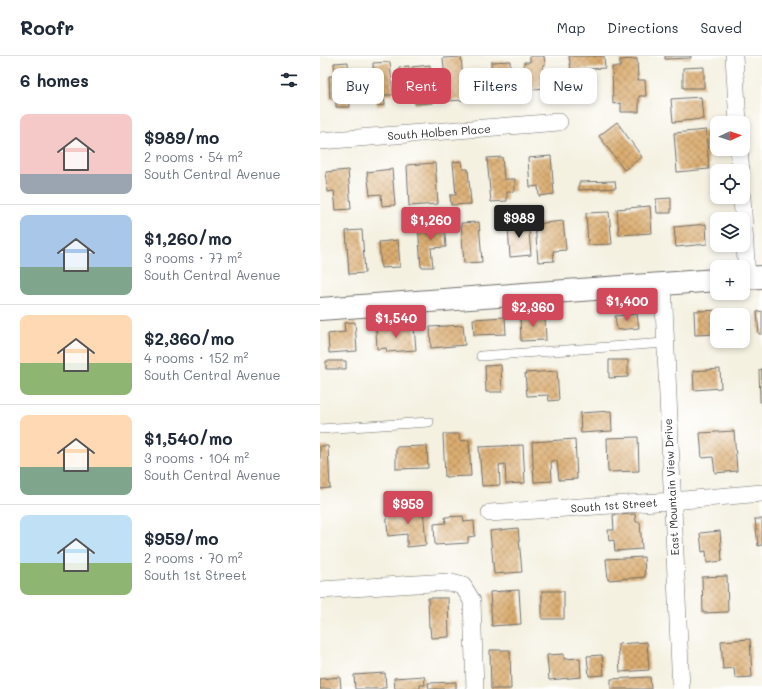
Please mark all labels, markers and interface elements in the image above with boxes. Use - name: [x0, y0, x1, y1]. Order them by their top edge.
- text: Roofr: [20, 15, 74, 40]
- text: Map: [557, 18, 585, 37]
- text: Directions: [607, 18, 678, 37]
- text: Saved: [700, 18, 742, 37]
- chip: Buy: [332, 68, 384, 104]
- chip: Rent: [392, 68, 451, 104]
- chip: Filters: [459, 68, 532, 104]
- chip: New: [540, 68, 597, 104]
- text: 6 homes: [20, 69, 89, 91]
- icon: filters: [278, 69, 300, 91]
- north arrow: [710, 116, 750, 156]
- map controls: [710, 116, 750, 348]
- street label: South Holben Place: [387, 121, 491, 143]
- text: $989/mo: [144, 126, 219, 148]
- icon: home: [52, 130, 100, 178]
- text: 2 rooms · 54 m²: [144, 148, 243, 165]
- button: locate: [710, 164, 750, 204]
- text: South Central Avenue: [144, 165, 281, 182]
- pin: $989: [495, 205, 543, 239]
- pin: $1,260: [398, 207, 464, 241]
- text: $989: [503, 209, 535, 226]
- text: $1,260: [410, 211, 452, 228]
- button: layers: [710, 212, 750, 252]
- text: $1,260/mo: [144, 227, 232, 249]
- icon: home: [52, 231, 100, 279]
- text: 3 rooms · 77 m²: [144, 249, 242, 266]
- button: +: [710, 260, 750, 300]
- text: South Central Avenue: [144, 266, 281, 283]
- pin: $1,400: [594, 288, 660, 322]
- text: $1,400: [606, 292, 648, 309]
- pin: $2,360: [500, 294, 566, 328]
- text: $2,360: [511, 298, 555, 315]
- pin: $1,540: [363, 305, 429, 339]
- button: −: [710, 308, 750, 348]
- text: $1,540: [375, 309, 417, 326]
- text: $2,360/mo: [144, 327, 234, 349]
- icon: home: [52, 331, 100, 379]
- text: 4 rooms · 152 m²: [144, 349, 248, 366]
- text: South Central Avenue: [144, 366, 281, 383]
- street label: East Mountain View Drive: [660, 418, 682, 556]
- text: $1,540/mo: [144, 427, 233, 449]
- icon: home: [52, 431, 100, 479]
- text: 3 rooms · 104 m²: [144, 449, 249, 466]
- text: South Central Avenue: [144, 466, 281, 483]
- pin: $959: [384, 491, 432, 525]
- street label: South 1st Street: [570, 494, 658, 516]
- text: $959: [392, 495, 424, 512]
- text: $959/mo: [144, 527, 219, 549]
- icon: home: [52, 531, 100, 579]
- text: 2 rooms · 70 m²: [144, 549, 243, 566]
- text: South 1st Street: [144, 566, 247, 583]

